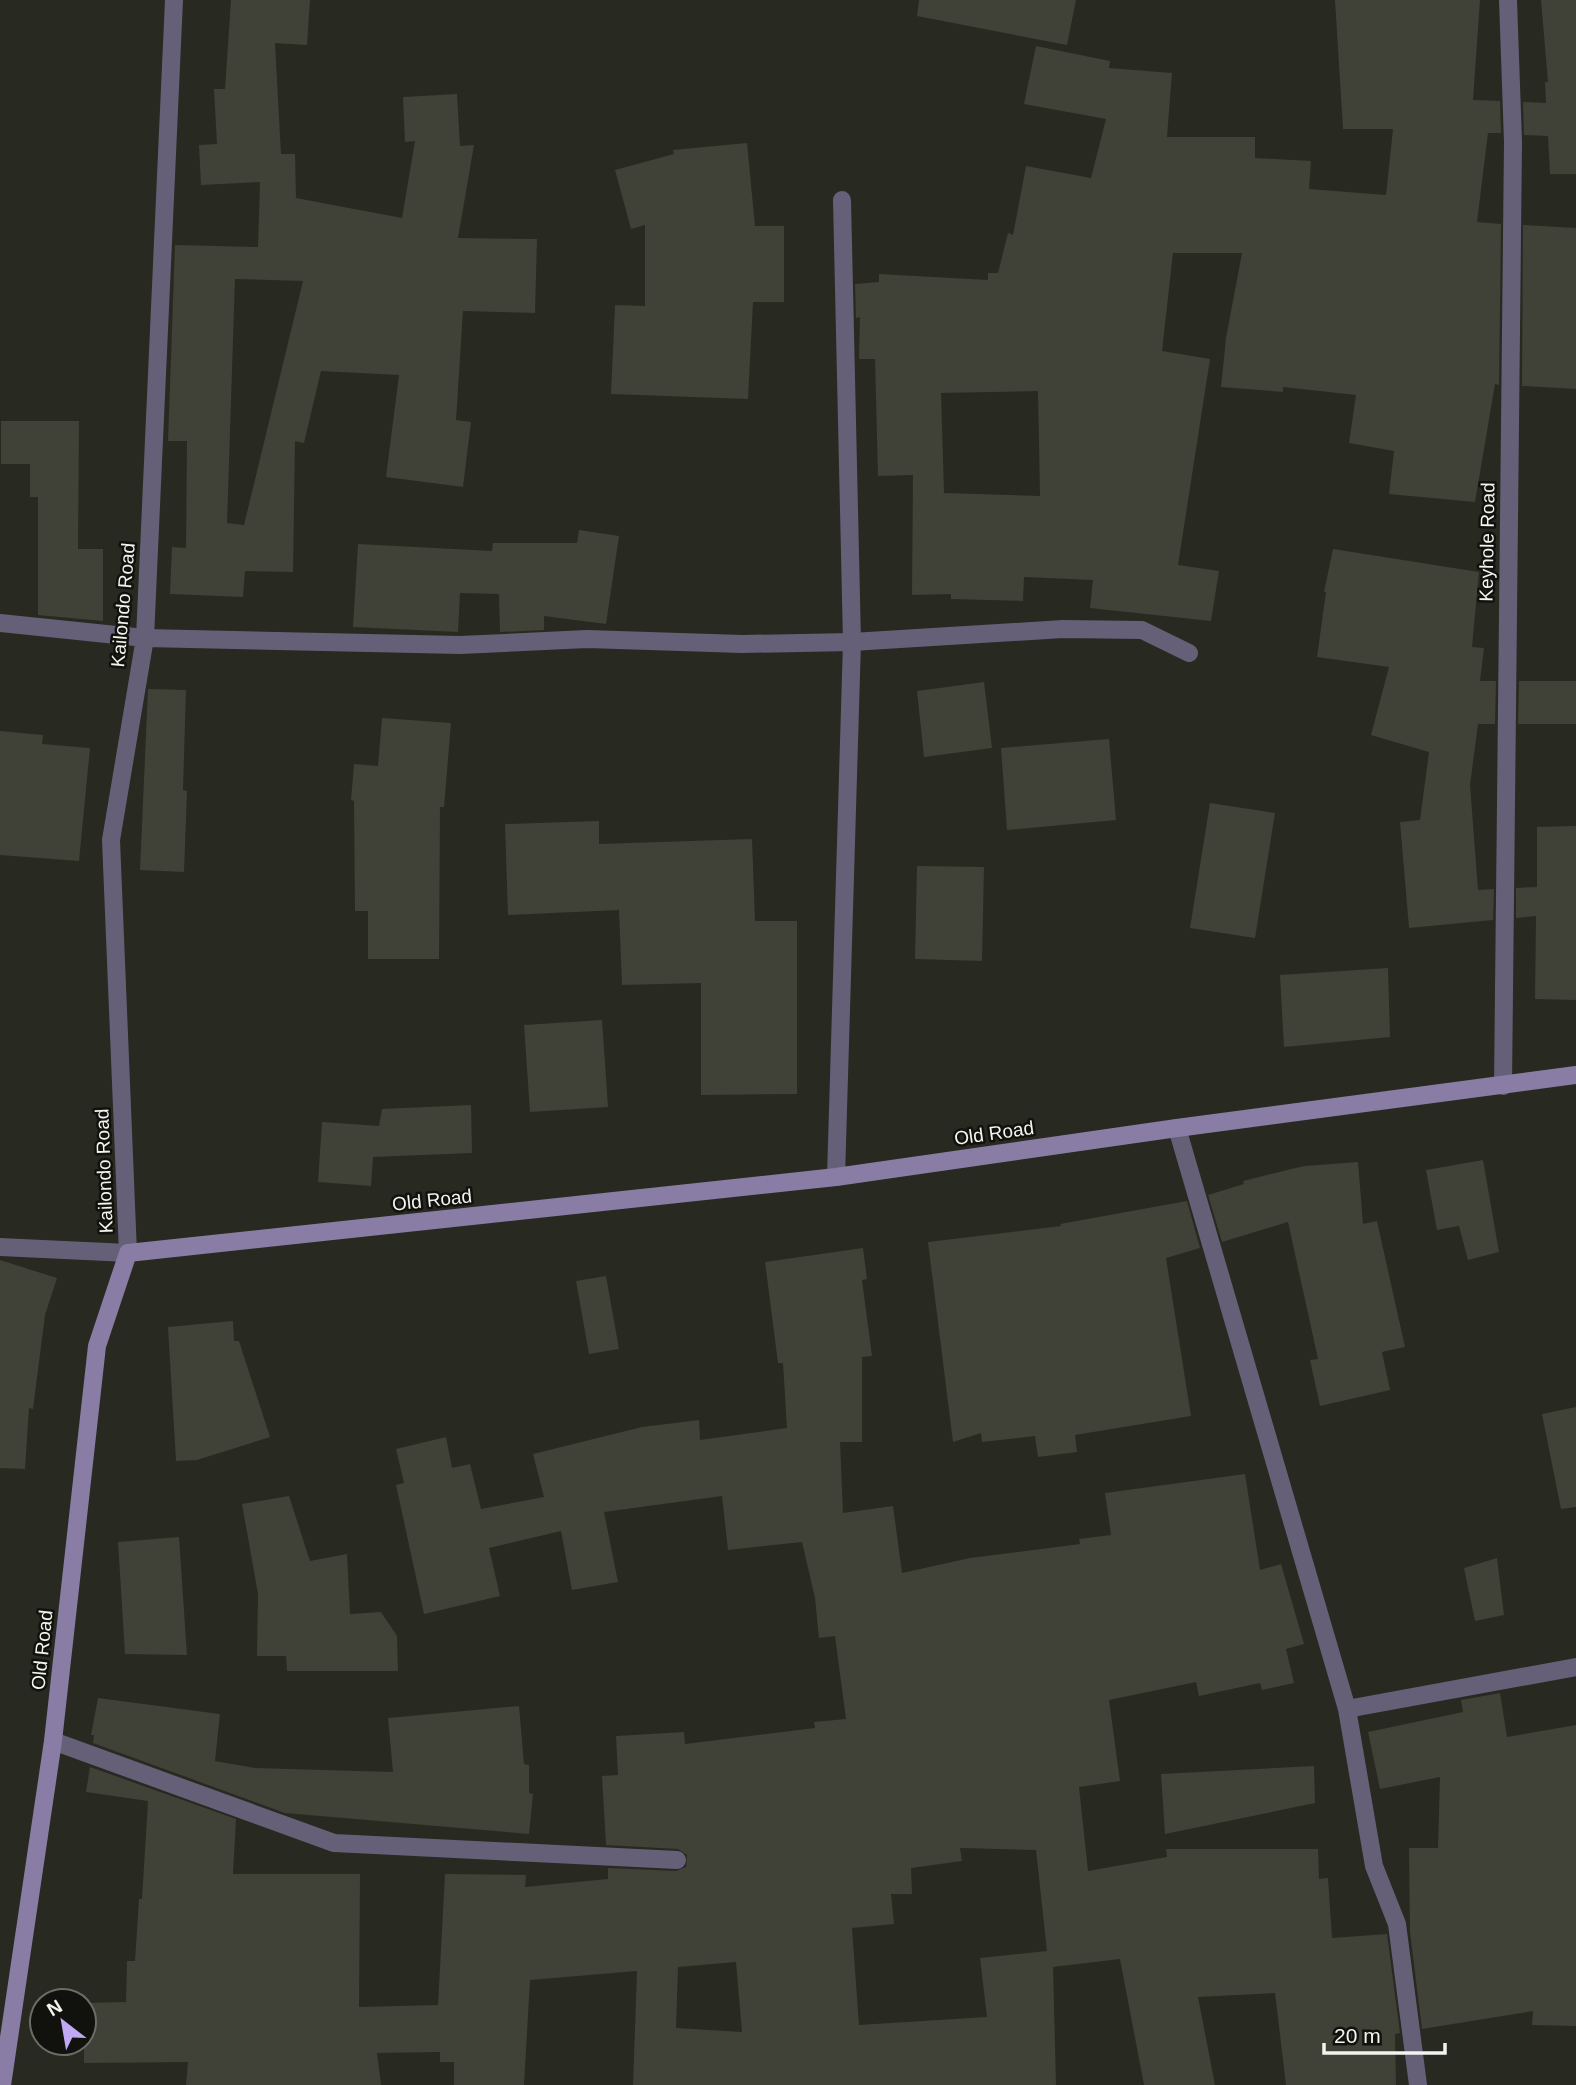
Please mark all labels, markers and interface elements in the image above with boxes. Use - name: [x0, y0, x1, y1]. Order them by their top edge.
- street label: Keyhole Road: [1475, 482, 1499, 602]
- street label: Kailondo Road: [107, 542, 139, 668]
- street label: Kailondo Road: [91, 1108, 117, 1234]
- street label: Old Road: [953, 1117, 1035, 1149]
- street label: Old Road: [391, 1185, 473, 1215]
- street label: Old Road: [27, 1609, 57, 1691]
- north arrow: [28, 1987, 98, 2057]
- text: N: [43, 1995, 66, 2020]
- scale bar: [1324, 2011, 1445, 2056]
- text: 20 m: [1334, 2024, 1381, 2047]

